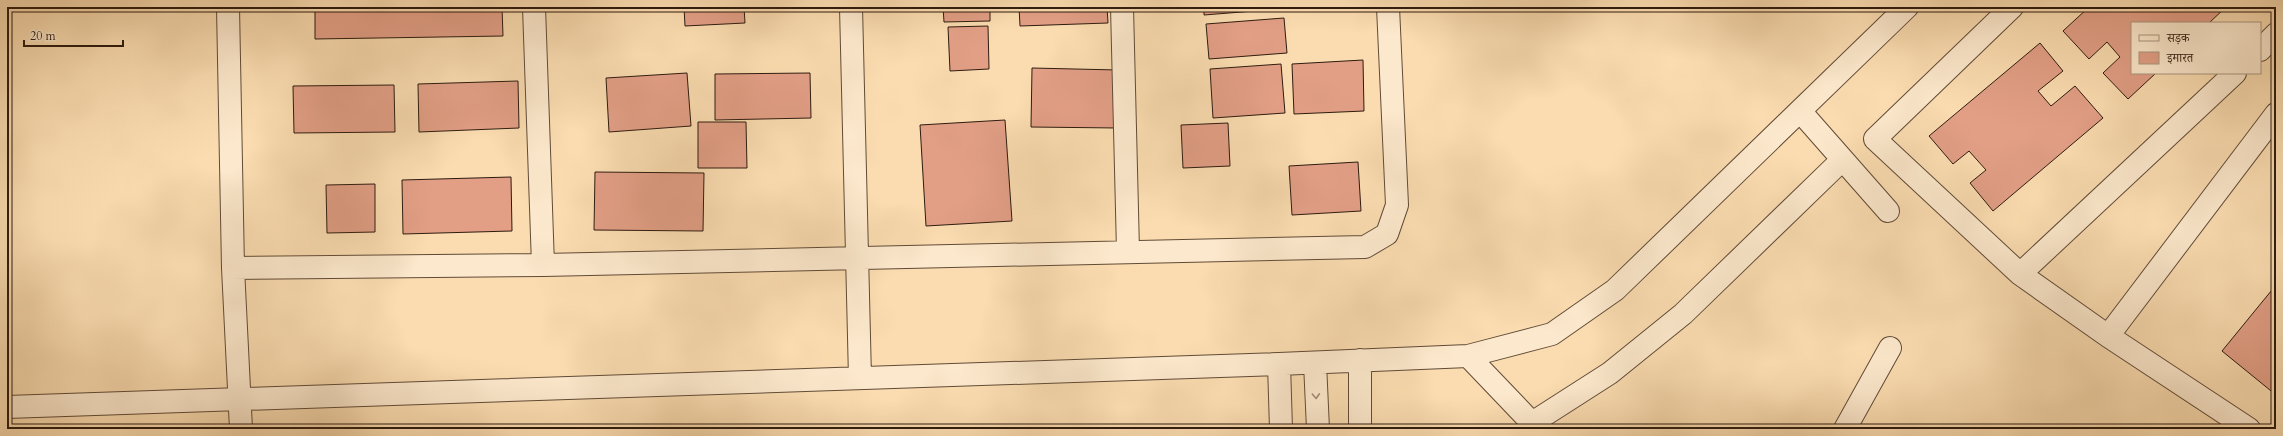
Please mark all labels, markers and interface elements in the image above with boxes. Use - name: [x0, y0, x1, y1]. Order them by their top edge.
- scale bar: [24, 22, 123, 48]
- legend: [2131, 22, 2261, 74]
- text: 20 m: [30, 28, 57, 44]
- text: सड़क: [2166, 30, 2191, 46]
- text: इमारत: [2166, 50, 2194, 66]
- one-way arrow: [1312, 393, 1321, 399]

